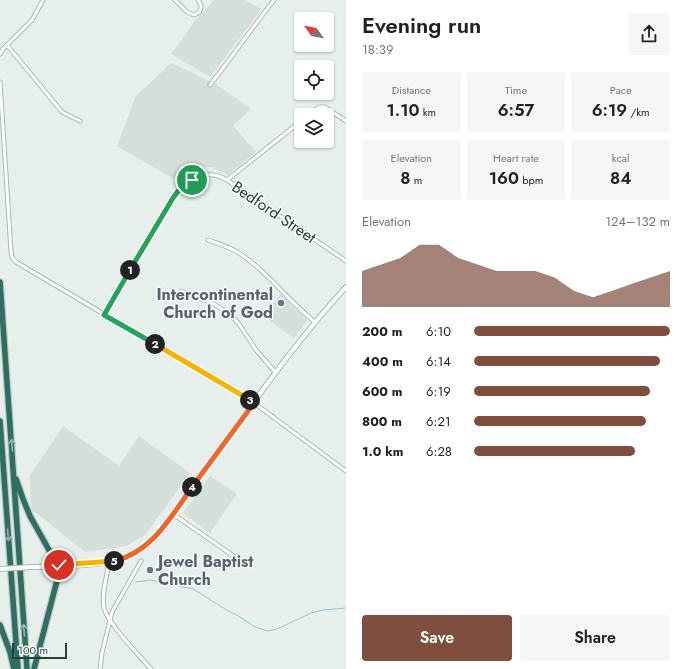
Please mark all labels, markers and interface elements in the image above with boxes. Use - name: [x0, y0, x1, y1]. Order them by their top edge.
- text: Evening run: [362, 9, 481, 41]
- north arrow: [294, 12, 334, 52]
- map controls: [294, 12, 334, 148]
- button: share: [628, 13, 670, 55]
- text: 18:39: [362, 40, 393, 59]
- button: locate: [294, 60, 334, 100]
- text: Distance: [392, 82, 431, 98]
- text: Time: [505, 82, 527, 98]
- text: Pace: [610, 82, 632, 98]
- text: 1.10: [386, 98, 419, 122]
- text: 6:57: [498, 98, 534, 122]
- text: 6:19: [592, 98, 627, 122]
- text: km: [419, 104, 436, 120]
- text: /km: [627, 104, 650, 120]
- button: layers: [294, 108, 334, 148]
- text: Elevation: [391, 150, 432, 166]
- text: Heart rate: [493, 150, 539, 166]
- text: kcal: [612, 150, 630, 166]
- pin: [175, 163, 209, 197]
- text: 8: [400, 166, 411, 190]
- text: 160: [489, 166, 519, 190]
- text: 84: [610, 166, 631, 190]
- icon: arrive: [181, 169, 203, 191]
- text: m: [411, 172, 422, 188]
- text: bpm: [519, 172, 543, 188]
- street label: Bedford Street: [227, 175, 321, 249]
- text: Elevation: [362, 212, 411, 231]
- text: 124–132 m: [605, 212, 670, 231]
- pin: 1: [120, 260, 140, 280]
- text: 1: [127, 262, 133, 278]
- place label: Intercontinental Church of God: [156, 283, 273, 324]
- marker: Intercontinental Church of God: [276, 298, 286, 308]
- text: 200 m: [362, 322, 402, 341]
- text: 6:10: [426, 322, 451, 341]
- pin: 2: [145, 334, 165, 354]
- text: 2: [151, 336, 159, 352]
- text: 400 m: [362, 352, 403, 371]
- text: 6:14: [426, 352, 451, 371]
- text: 600 m: [362, 382, 402, 401]
- text: 6:19: [426, 382, 451, 401]
- pin: 3: [240, 390, 260, 410]
- text: 3: [247, 392, 253, 408]
- text: 800 m: [362, 412, 402, 431]
- text: 6:21: [426, 412, 451, 431]
- one-way arrow: [8, 439, 15, 452]
- text: 1.0 km: [362, 442, 403, 461]
- text: 6:28: [426, 442, 452, 461]
- pin: 4: [182, 477, 202, 497]
- text: 4: [188, 479, 196, 495]
- one-way arrow: [5, 528, 12, 541]
- pin: [42, 548, 76, 582]
- place label: Jewel Baptist Church: [155, 550, 254, 591]
- pin: 5: [104, 551, 124, 571]
- text: 5: [110, 553, 118, 569]
- icon: check: [48, 554, 70, 576]
- marker: Jewel Baptist Church: [145, 565, 155, 575]
- button: Save: [362, 615, 512, 661]
- button: Share: [520, 615, 670, 661]
- one-way arrow: [21, 624, 28, 637]
- scale bar: [12, 641, 67, 660]
- text: 100 m: [18, 642, 48, 658]

